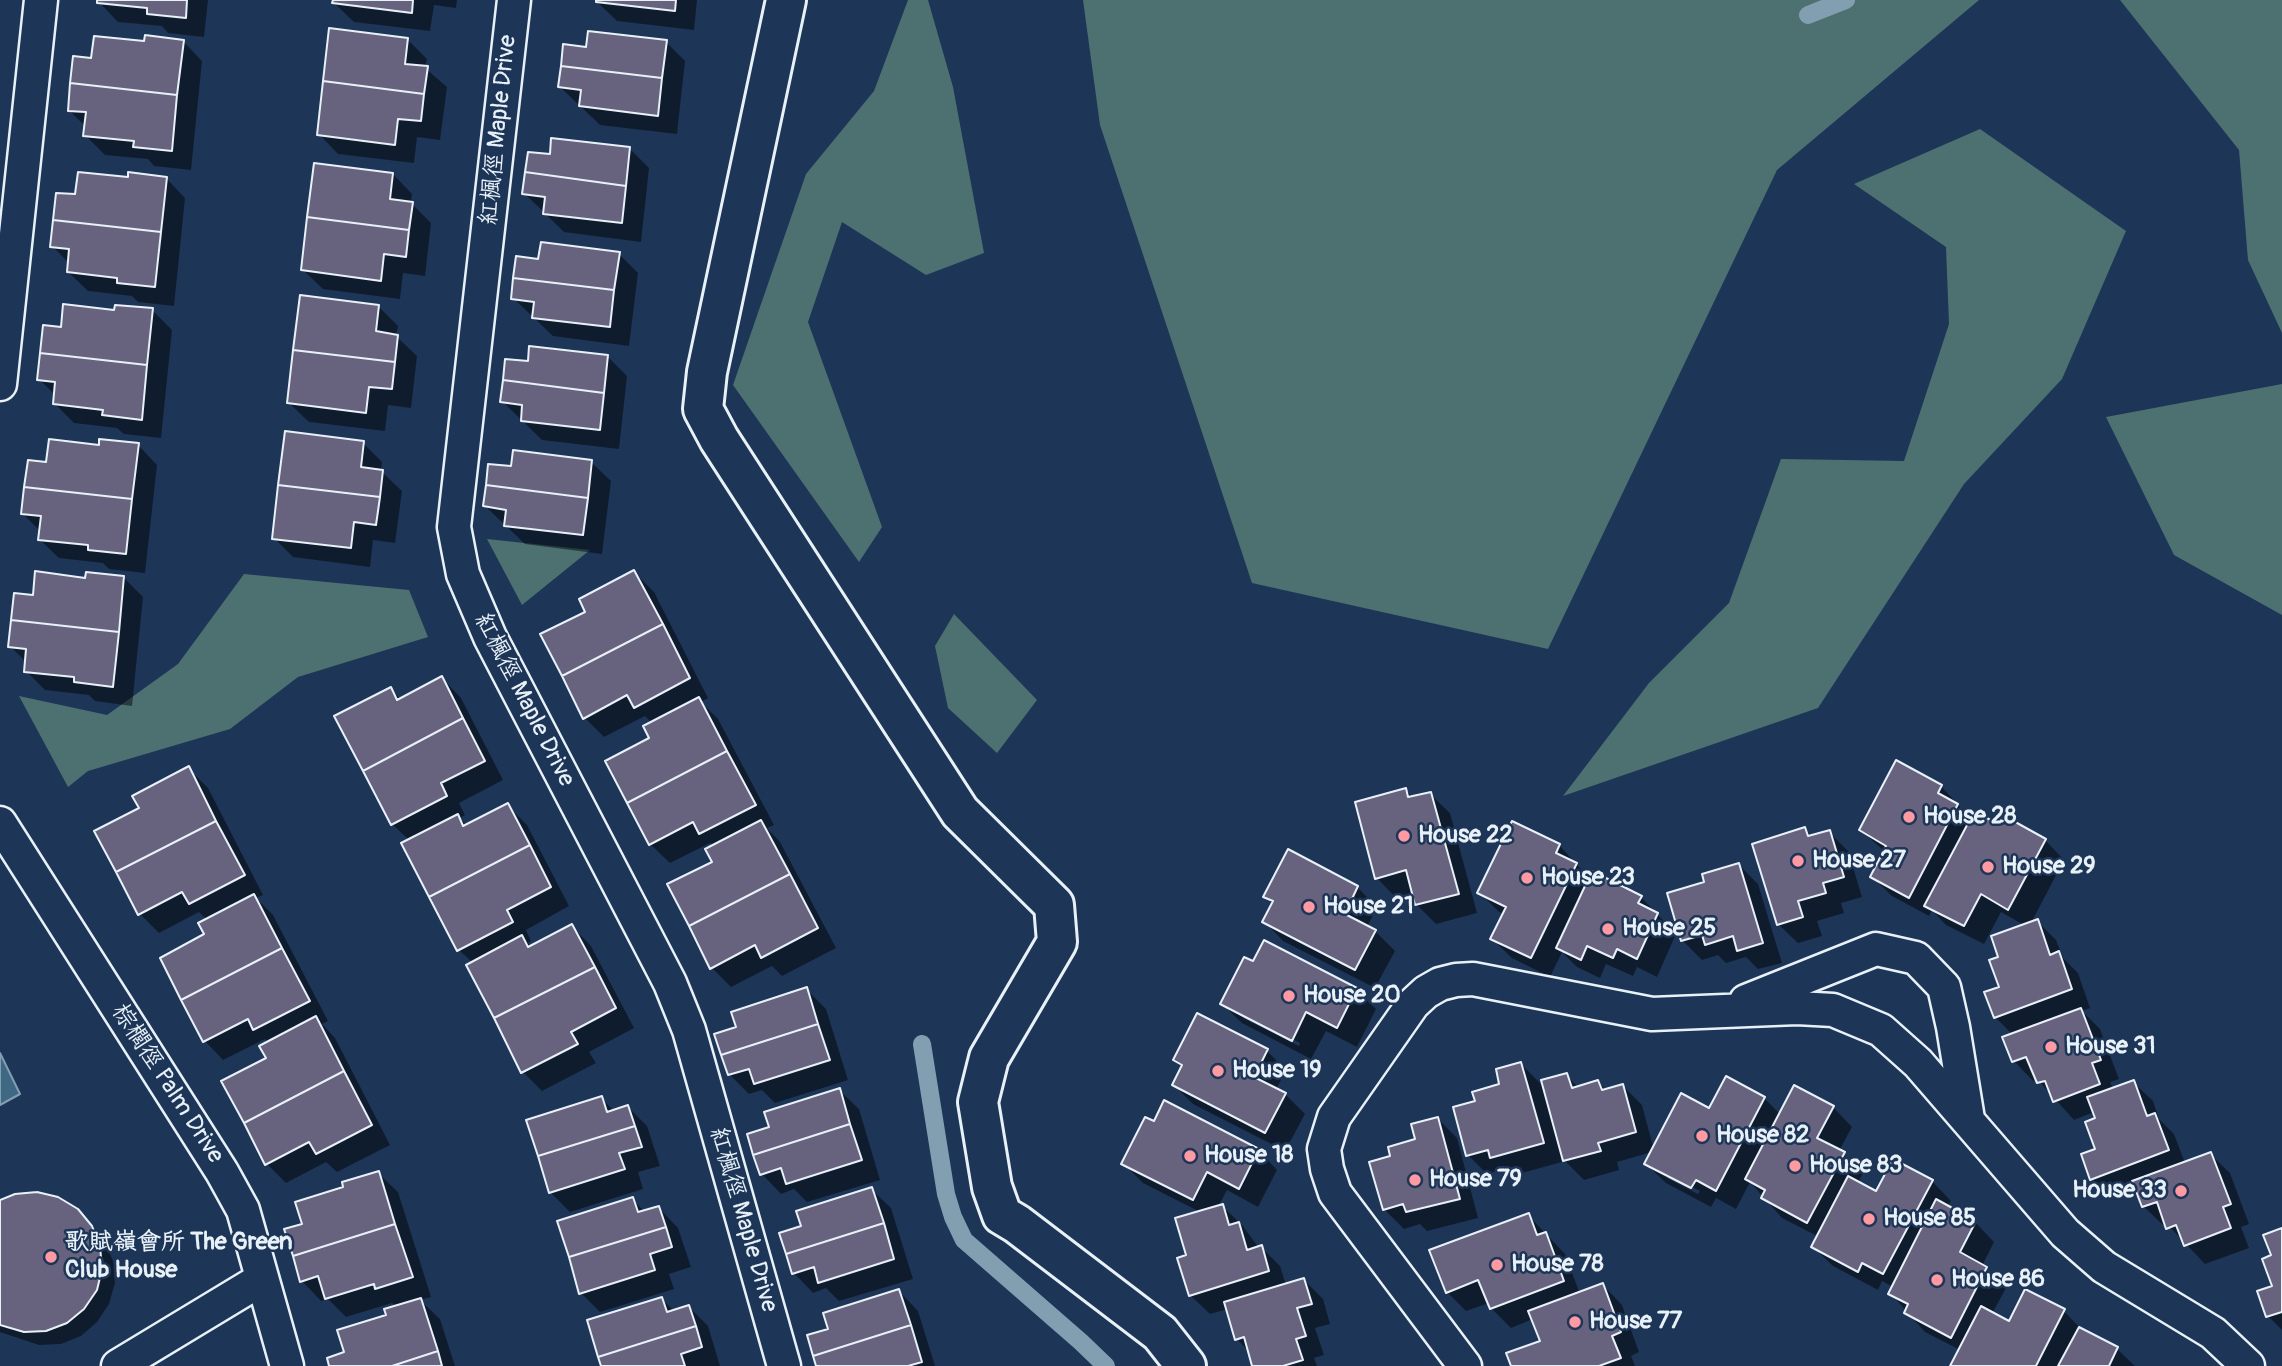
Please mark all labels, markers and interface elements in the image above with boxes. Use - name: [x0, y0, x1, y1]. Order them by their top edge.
- street label: 紅楓徑 Maple Drive: [475, 34, 523, 226]
- street label: 紅楓徑 Maple Drive: [468, 608, 580, 792]
- place label: House 28: [1923, 803, 2016, 831]
- marker: House 28: [1901, 809, 1917, 825]
- place label: House 22: [1418, 822, 1513, 850]
- marker: House 22: [1396, 828, 1412, 844]
- place label: House 27: [1812, 847, 1906, 875]
- marker: House 27: [1790, 853, 1806, 869]
- place label: House 29: [2002, 853, 2096, 881]
- marker: House 29: [1980, 859, 1996, 875]
- place label: House 23: [1541, 864, 1635, 892]
- marker: House 23: [1519, 870, 1535, 886]
- place label: House 21: [1323, 893, 1414, 921]
- marker: House 21: [1301, 899, 1317, 915]
- place label: House 25: [1622, 915, 1716, 943]
- marker: House 25: [1600, 921, 1616, 937]
- place label: House 20: [1303, 982, 1401, 1010]
- marker: House 20: [1281, 988, 1297, 1004]
- street label: 棕櫚徑 Palm Drive: [105, 999, 229, 1169]
- place label: House 31: [2065, 1033, 2156, 1061]
- marker: House 31: [2043, 1039, 2059, 1055]
- place label: House 19: [1232, 1057, 1322, 1085]
- marker: House 19: [1210, 1063, 1226, 1079]
- place label: House 82: [1716, 1122, 1809, 1150]
- street label: 紅楓徑 Maple Drive: [703, 1124, 783, 1316]
- marker: House 82: [1694, 1128, 1710, 1144]
- place label: House 18: [1204, 1142, 1293, 1170]
- marker: House 18: [1182, 1148, 1198, 1164]
- place label: House 83: [1809, 1152, 1902, 1180]
- marker: House 83: [1787, 1158, 1803, 1174]
- place label: House 79: [1429, 1166, 1522, 1194]
- marker: House 79: [1407, 1172, 1423, 1188]
- place label: House 33: [2072, 1177, 2167, 1205]
- marker: House 33: [2173, 1183, 2189, 1199]
- place label: House 85: [1883, 1205, 1976, 1233]
- marker: House 85: [1861, 1211, 1877, 1227]
- place label: 歌賦嶺會所 The Green Club House: [65, 1229, 293, 1285]
- marker: 歌賦嶺會所 The Green Club House: [43, 1249, 59, 1265]
- place label: House 78: [1511, 1251, 1604, 1279]
- marker: House 78: [1489, 1257, 1505, 1273]
- place label: House 86: [1951, 1266, 2045, 1294]
- marker: House 86: [1929, 1272, 1945, 1288]
- place label: House 77: [1589, 1308, 1682, 1336]
- marker: House 77: [1567, 1314, 1583, 1330]

